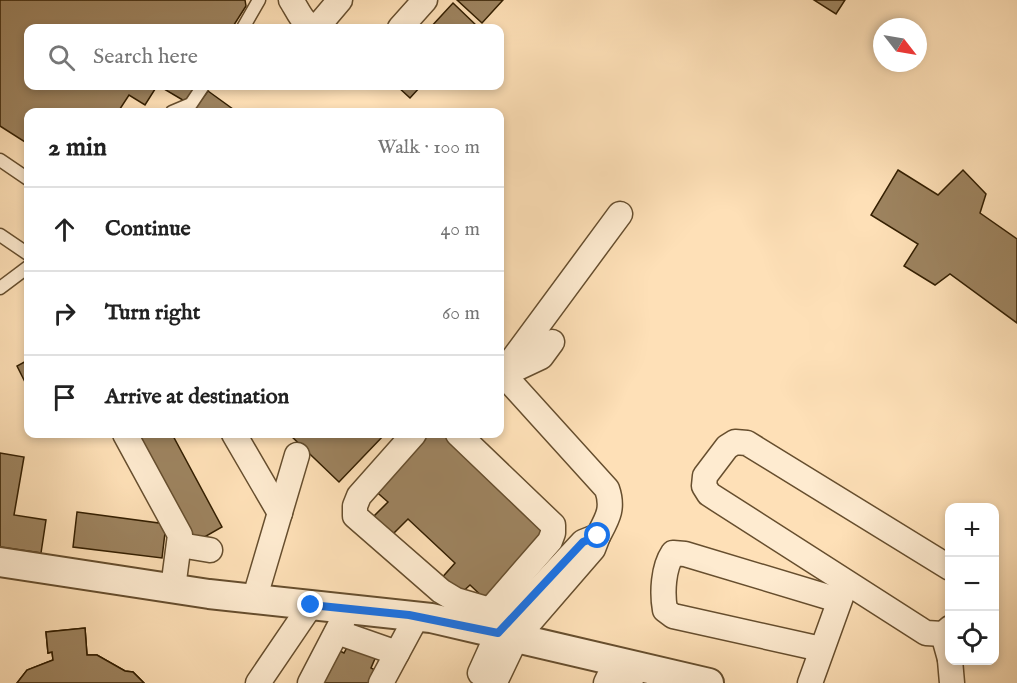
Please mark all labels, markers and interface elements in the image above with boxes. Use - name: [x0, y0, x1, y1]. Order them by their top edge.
- north arrow: [873, 18, 927, 72]
- search box: [24, 24, 504, 90]
- icon: search: [45, 41, 78, 74]
- text: Search here: [93, 43, 198, 71]
- text: 2 min: [48, 131, 107, 164]
- text: Walk · 100 m: [377, 135, 480, 160]
- icon: ahead: [48, 213, 81, 246]
- text: Continue: [105, 215, 191, 243]
- text: 40 m: [441, 217, 480, 242]
- icon: right: [48, 297, 81, 330]
- text: Turn right: [105, 299, 200, 327]
- text: 60 m: [442, 301, 480, 326]
- icon: arrive: [48, 381, 81, 414]
- text: Arrive at destination: [105, 383, 289, 411]
- map controls: [945, 503, 999, 665]
- button: +: [945, 503, 999, 557]
- route start: [584, 522, 610, 548]
- button: −: [945, 557, 999, 611]
- route end: [297, 591, 323, 617]
- button: locate: [945, 611, 999, 665]

